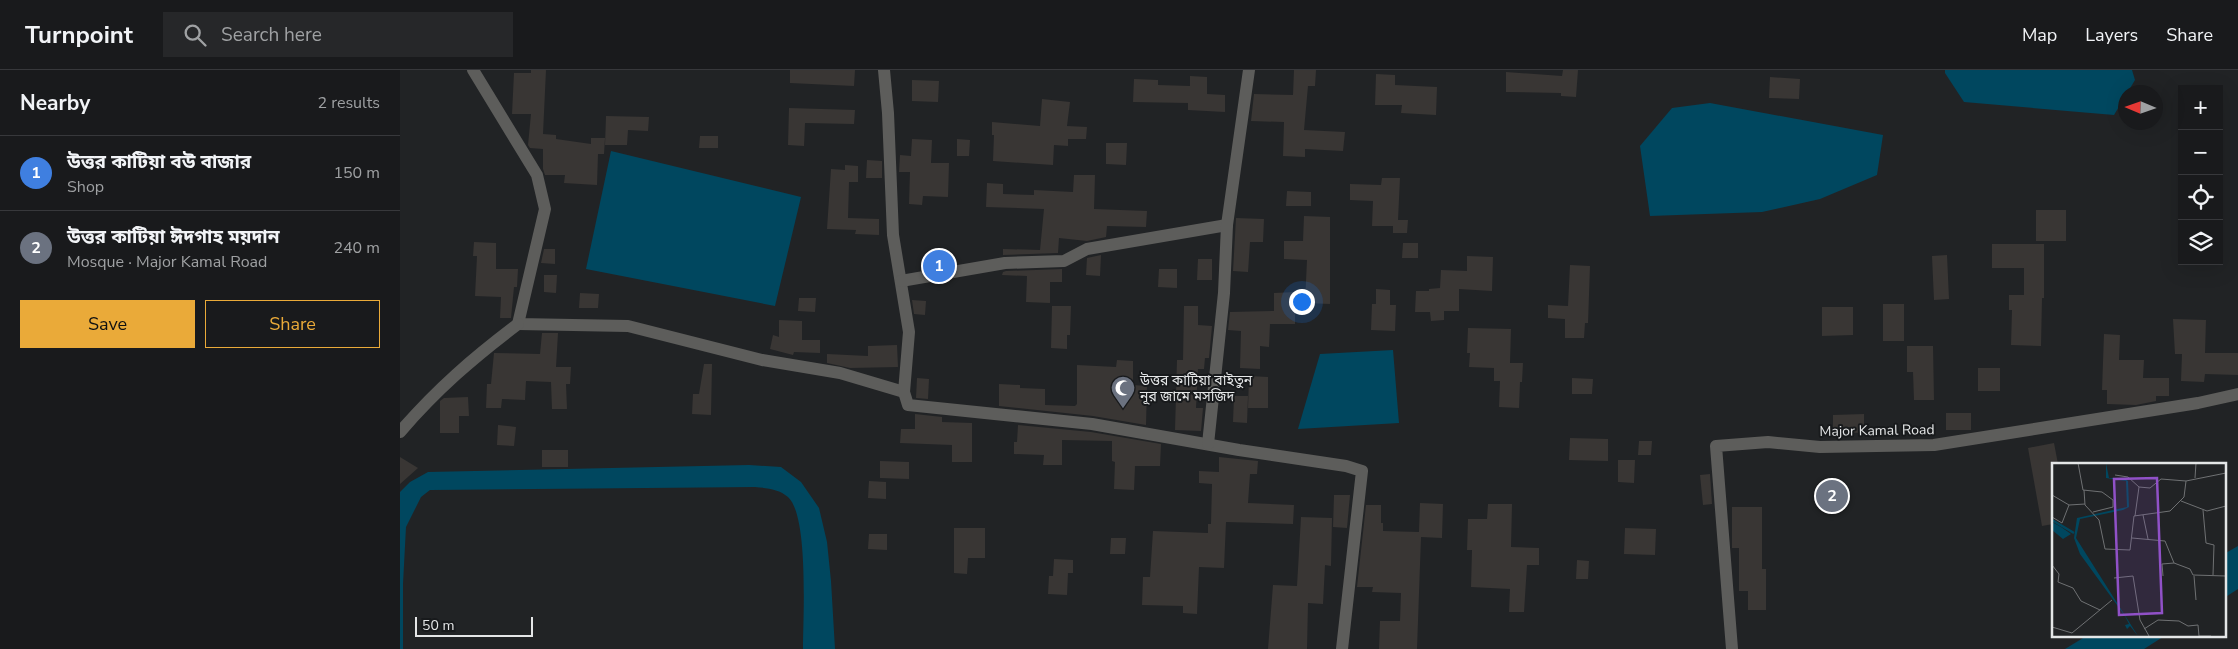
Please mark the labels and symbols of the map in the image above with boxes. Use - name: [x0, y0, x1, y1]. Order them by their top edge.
- north arrow: [2118, 85, 2163, 130]
- pin: 1: [923, 247, 955, 285]
- your location: [1289, 289, 1315, 315]
- place label: উত্তর কাটিয়া বাইতুন নূর জামে মসজিদ: [1139, 371, 1253, 406]
- mosque icon: উত্তর কাটিয়া বাইতুন নূর জামে মসজিদ: [1110, 375, 1136, 409]
- street label: Major Kamal Road: [1819, 420, 1935, 441]
- inset map: [2052, 463, 2226, 636]
- pin: 2: [1816, 477, 1848, 515]
- scale bar: [415, 614, 532, 637]

